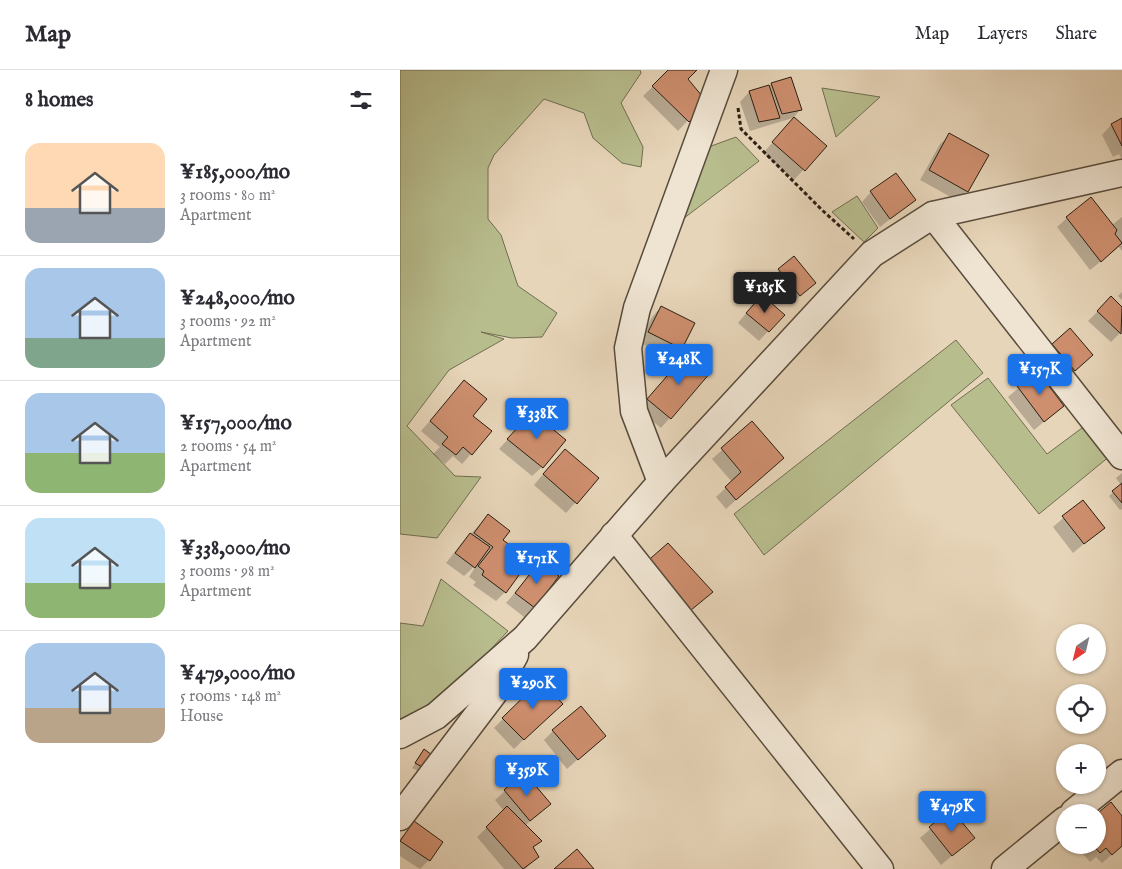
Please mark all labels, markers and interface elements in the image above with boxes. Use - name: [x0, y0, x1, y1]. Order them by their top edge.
- text: Map: [25, 19, 71, 50]
- text: Map: [915, 23, 949, 46]
- text: Layers: [977, 23, 1028, 46]
- text: Share: [1056, 23, 1097, 46]
- icon: filters: [347, 86, 375, 114]
- text: 8 homes: [25, 87, 93, 114]
- text: ¥185,000/mo: [180, 159, 290, 186]
- icon: home: [65, 163, 125, 223]
- text: 3 rooms · 80 m²: [180, 186, 276, 206]
- text: Apartment: [180, 206, 251, 226]
- pin: ¥185K: [730, 272, 800, 314]
- text: ¥185K: [744, 278, 786, 298]
- text: ¥248,000/mo: [180, 285, 295, 312]
- icon: home: [65, 288, 125, 348]
- text: 3 rooms · 92 m²: [180, 312, 276, 332]
- text: Apartment: [180, 332, 251, 352]
- pin: ¥248K: [644, 344, 714, 386]
- text: ¥248K: [657, 350, 701, 370]
- pin: ¥157K: [1005, 354, 1075, 396]
- text: ¥157K: [1019, 360, 1061, 380]
- pin: ¥338K: [502, 398, 572, 440]
- text: ¥338K: [516, 404, 558, 424]
- text: ¥157,000/mo: [180, 410, 292, 437]
- icon: home: [65, 413, 125, 473]
- text: 2 rooms · 54 m²: [180, 437, 277, 457]
- text: Apartment: [180, 457, 251, 477]
- text: ¥338,000/mo: [180, 535, 290, 562]
- icon: home: [65, 538, 125, 598]
- pin: ¥171K: [502, 542, 572, 585]
- text: ¥171K: [516, 549, 558, 569]
- text: 3 rooms · 98 m²: [180, 562, 275, 582]
- text: Apartment: [180, 582, 251, 602]
- north arrow: [1056, 624, 1106, 674]
- map controls: [1056, 624, 1106, 854]
- text: ¥479,000/mo: [180, 660, 295, 687]
- icon: home: [65, 663, 125, 723]
- pin: ¥290K: [498, 668, 568, 710]
- text: ¥290K: [510, 674, 556, 694]
- button: locate: [1056, 684, 1106, 734]
- text: 5 rooms · 148 m²: [180, 687, 281, 707]
- text: House: [180, 707, 223, 727]
- button: +: [1056, 744, 1106, 794]
- pin: ¥359K: [492, 754, 562, 797]
- text: ¥359K: [506, 761, 548, 781]
- pin: ¥479K: [917, 790, 987, 833]
- text: ¥479K: [929, 797, 975, 817]
- button: −: [1056, 804, 1106, 854]

